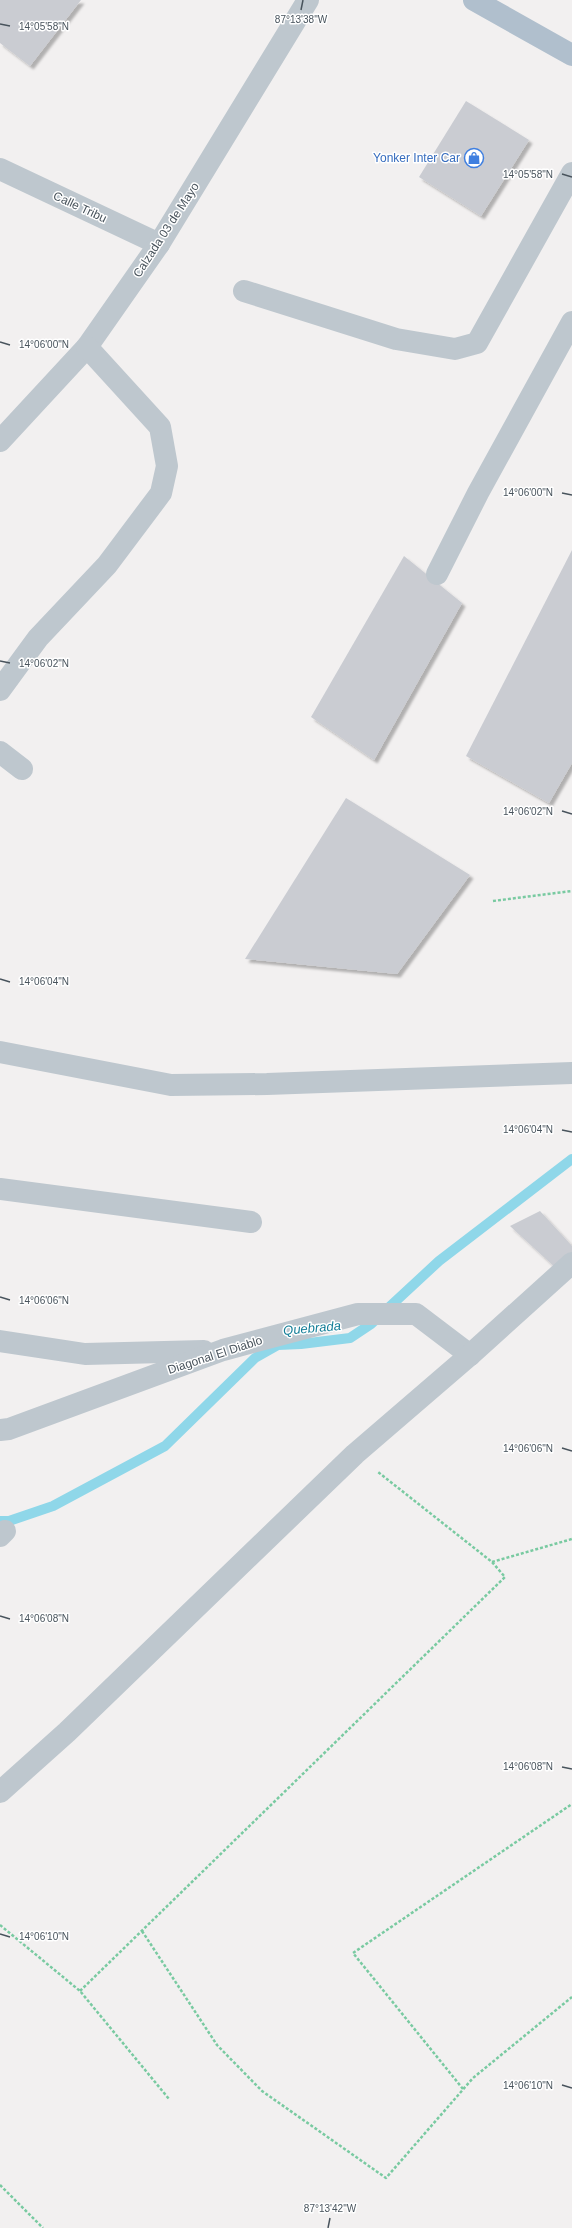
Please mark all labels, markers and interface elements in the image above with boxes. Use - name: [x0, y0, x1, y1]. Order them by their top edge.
- text: 87°13'38"W: [275, 14, 328, 25]
- text: 14°05'58"N: [19, 21, 69, 32]
- shop icon: Yonker Inter Car: [463, 147, 485, 169]
- place label: Yonker Inter Car: [373, 151, 460, 165]
- text: 14°05'58"N: [503, 169, 553, 180]
- street label: Calzada 03 de Mayo: [130, 180, 202, 280]
- street label: Calle Tribu: [51, 189, 109, 225]
- text: 14°06'00"N: [19, 339, 69, 350]
- text: 14°06'00"N: [503, 487, 553, 498]
- text: 14°06'02"N: [19, 658, 69, 669]
- text: 14°06'02"N: [503, 806, 553, 817]
- text: 14°06'04"N: [19, 976, 69, 987]
- text: 14°06'04"N: [503, 1124, 553, 1135]
- text: 14°06'06"N: [19, 1295, 69, 1306]
- water label: Quebrada: [283, 1318, 341, 1338]
- street label: Diagonal El Diablo: [166, 1333, 264, 1377]
- text: 14°06'06"N: [503, 1443, 553, 1454]
- text: 14°06'08"N: [19, 1613, 69, 1624]
- text: 14°06'08"N: [503, 1761, 553, 1772]
- text: 14°06'10"N: [19, 1931, 69, 1942]
- text: 14°06'10"N: [503, 2080, 553, 2091]
- text: 87°13'42"W: [304, 2203, 357, 2214]

